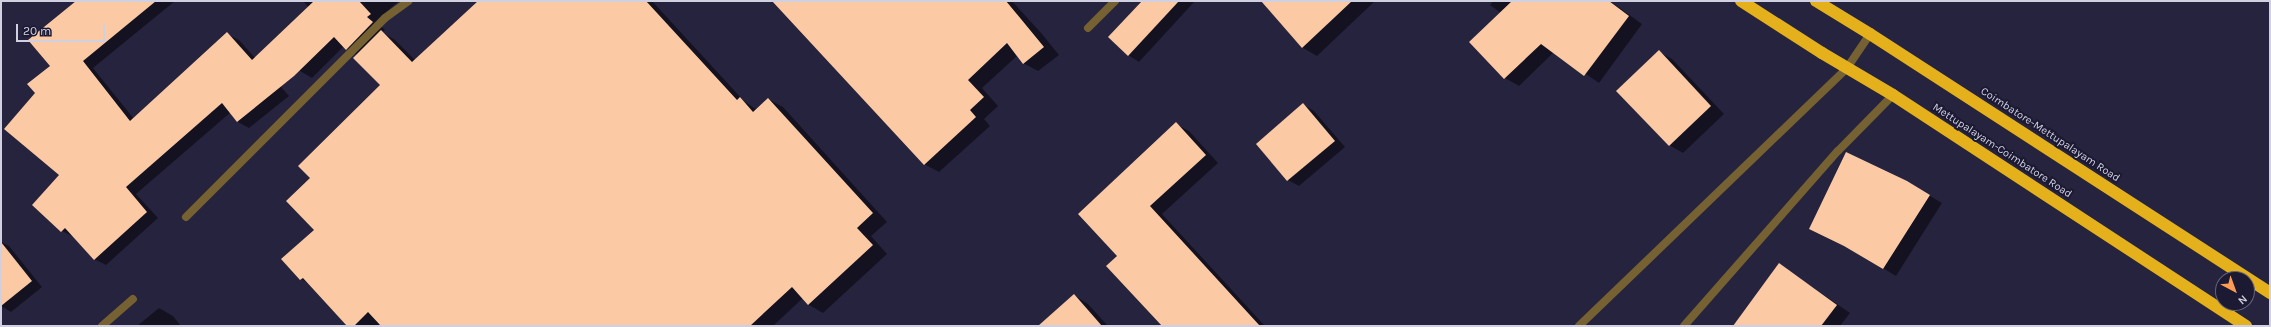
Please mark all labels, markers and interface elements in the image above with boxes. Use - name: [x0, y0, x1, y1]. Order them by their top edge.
- scale bar: [18, 16, 107, 42]
- text: 20 m: [23, 24, 51, 38]
- street label: Coimbatore-Mettupalayam Road: [1978, 85, 2122, 185]
- street label: Mettupalayam-Coimbatore Road: [1930, 101, 2074, 201]
- north arrow: [2215, 271, 2255, 311]
- text: N: [2235, 292, 2250, 307]

